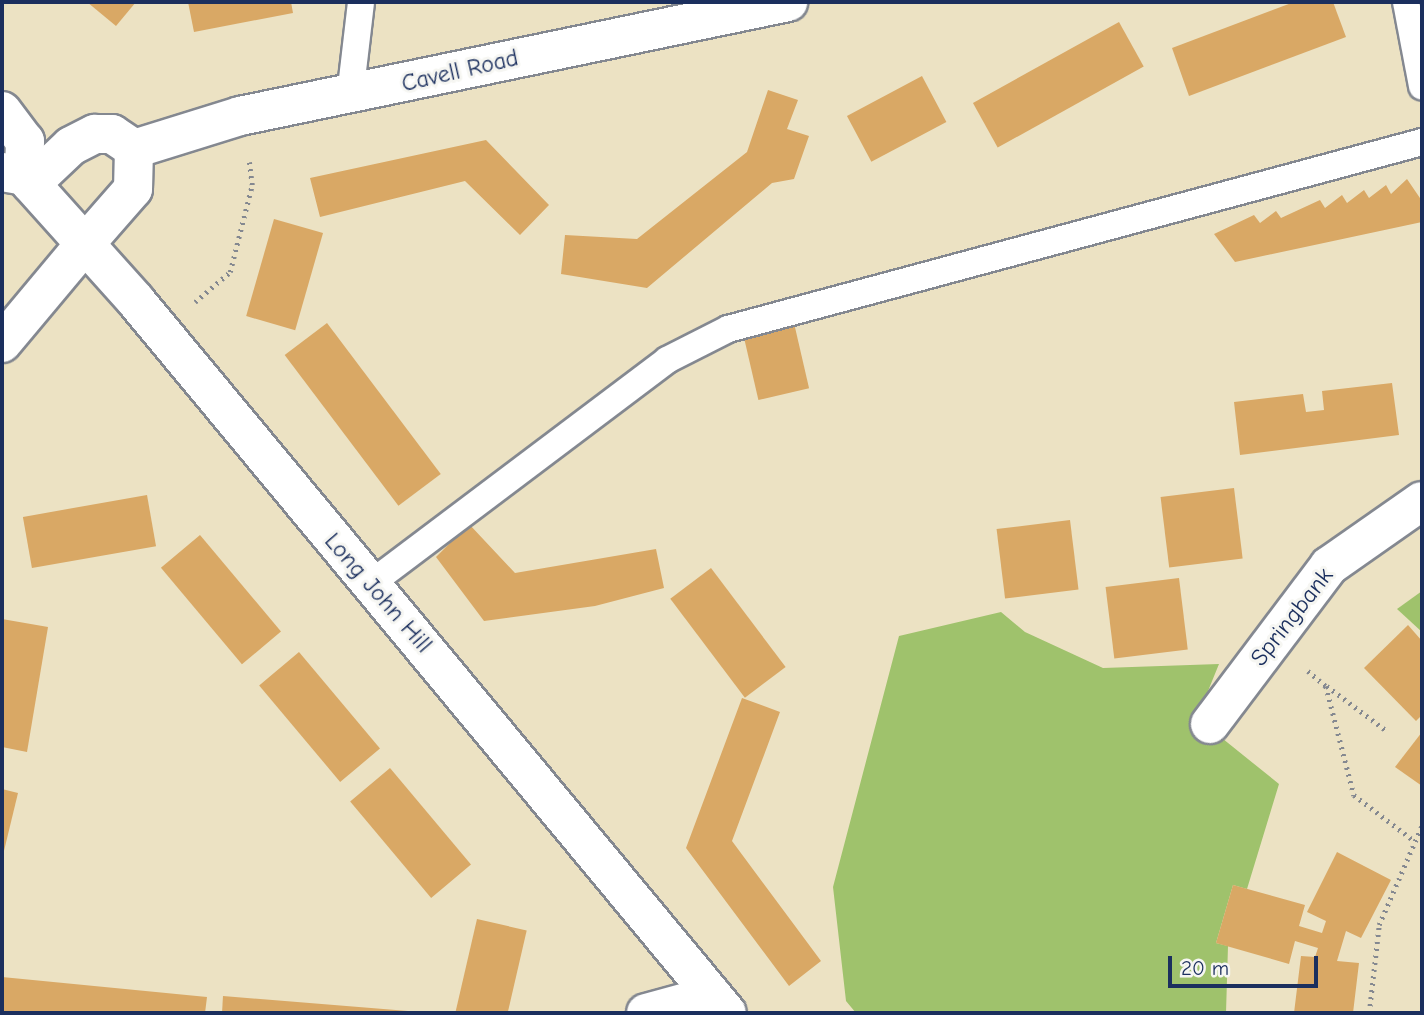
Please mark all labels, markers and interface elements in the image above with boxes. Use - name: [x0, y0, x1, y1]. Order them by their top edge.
- street label: Cavell Road: [399, 44, 521, 98]
- street label: Long John Hill: [318, 527, 438, 659]
- street label: Springbank: [1245, 562, 1339, 672]
- scale bar: [1172, 942, 1322, 986]
- text: 20 m: [1181, 956, 1229, 980]

